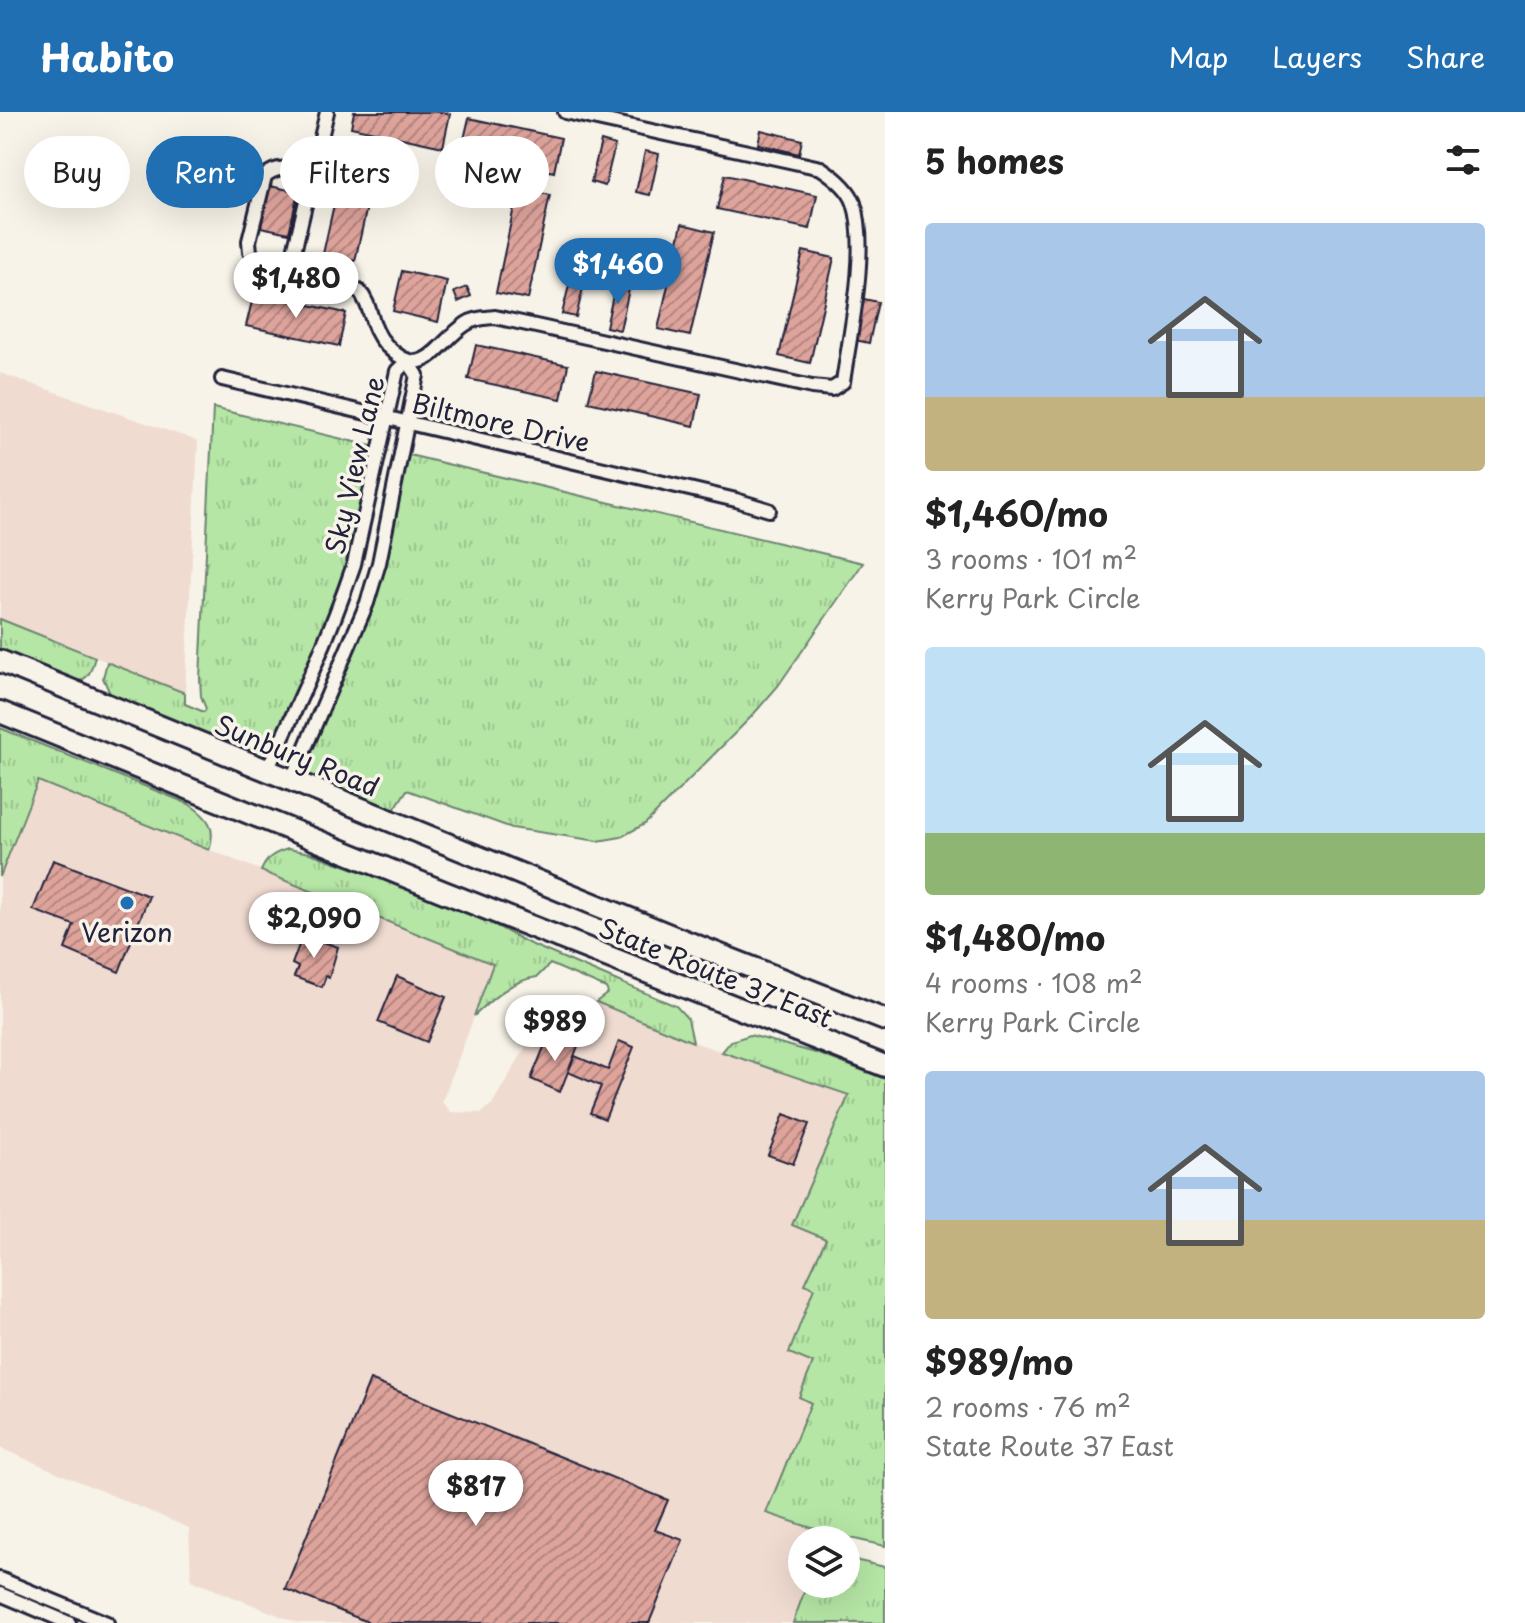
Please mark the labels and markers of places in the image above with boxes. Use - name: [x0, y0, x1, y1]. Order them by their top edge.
- pin: $1,460: [553, 238, 683, 306]
- pin: $1,480: [231, 252, 361, 320]
- pin: $2,090: [249, 892, 379, 960]
- marker: Verizon: [118, 894, 136, 912]
- place label: Verizon: [81, 912, 173, 951]
- pin: $989: [508, 995, 602, 1063]
- pin: $817: [429, 1460, 523, 1528]

